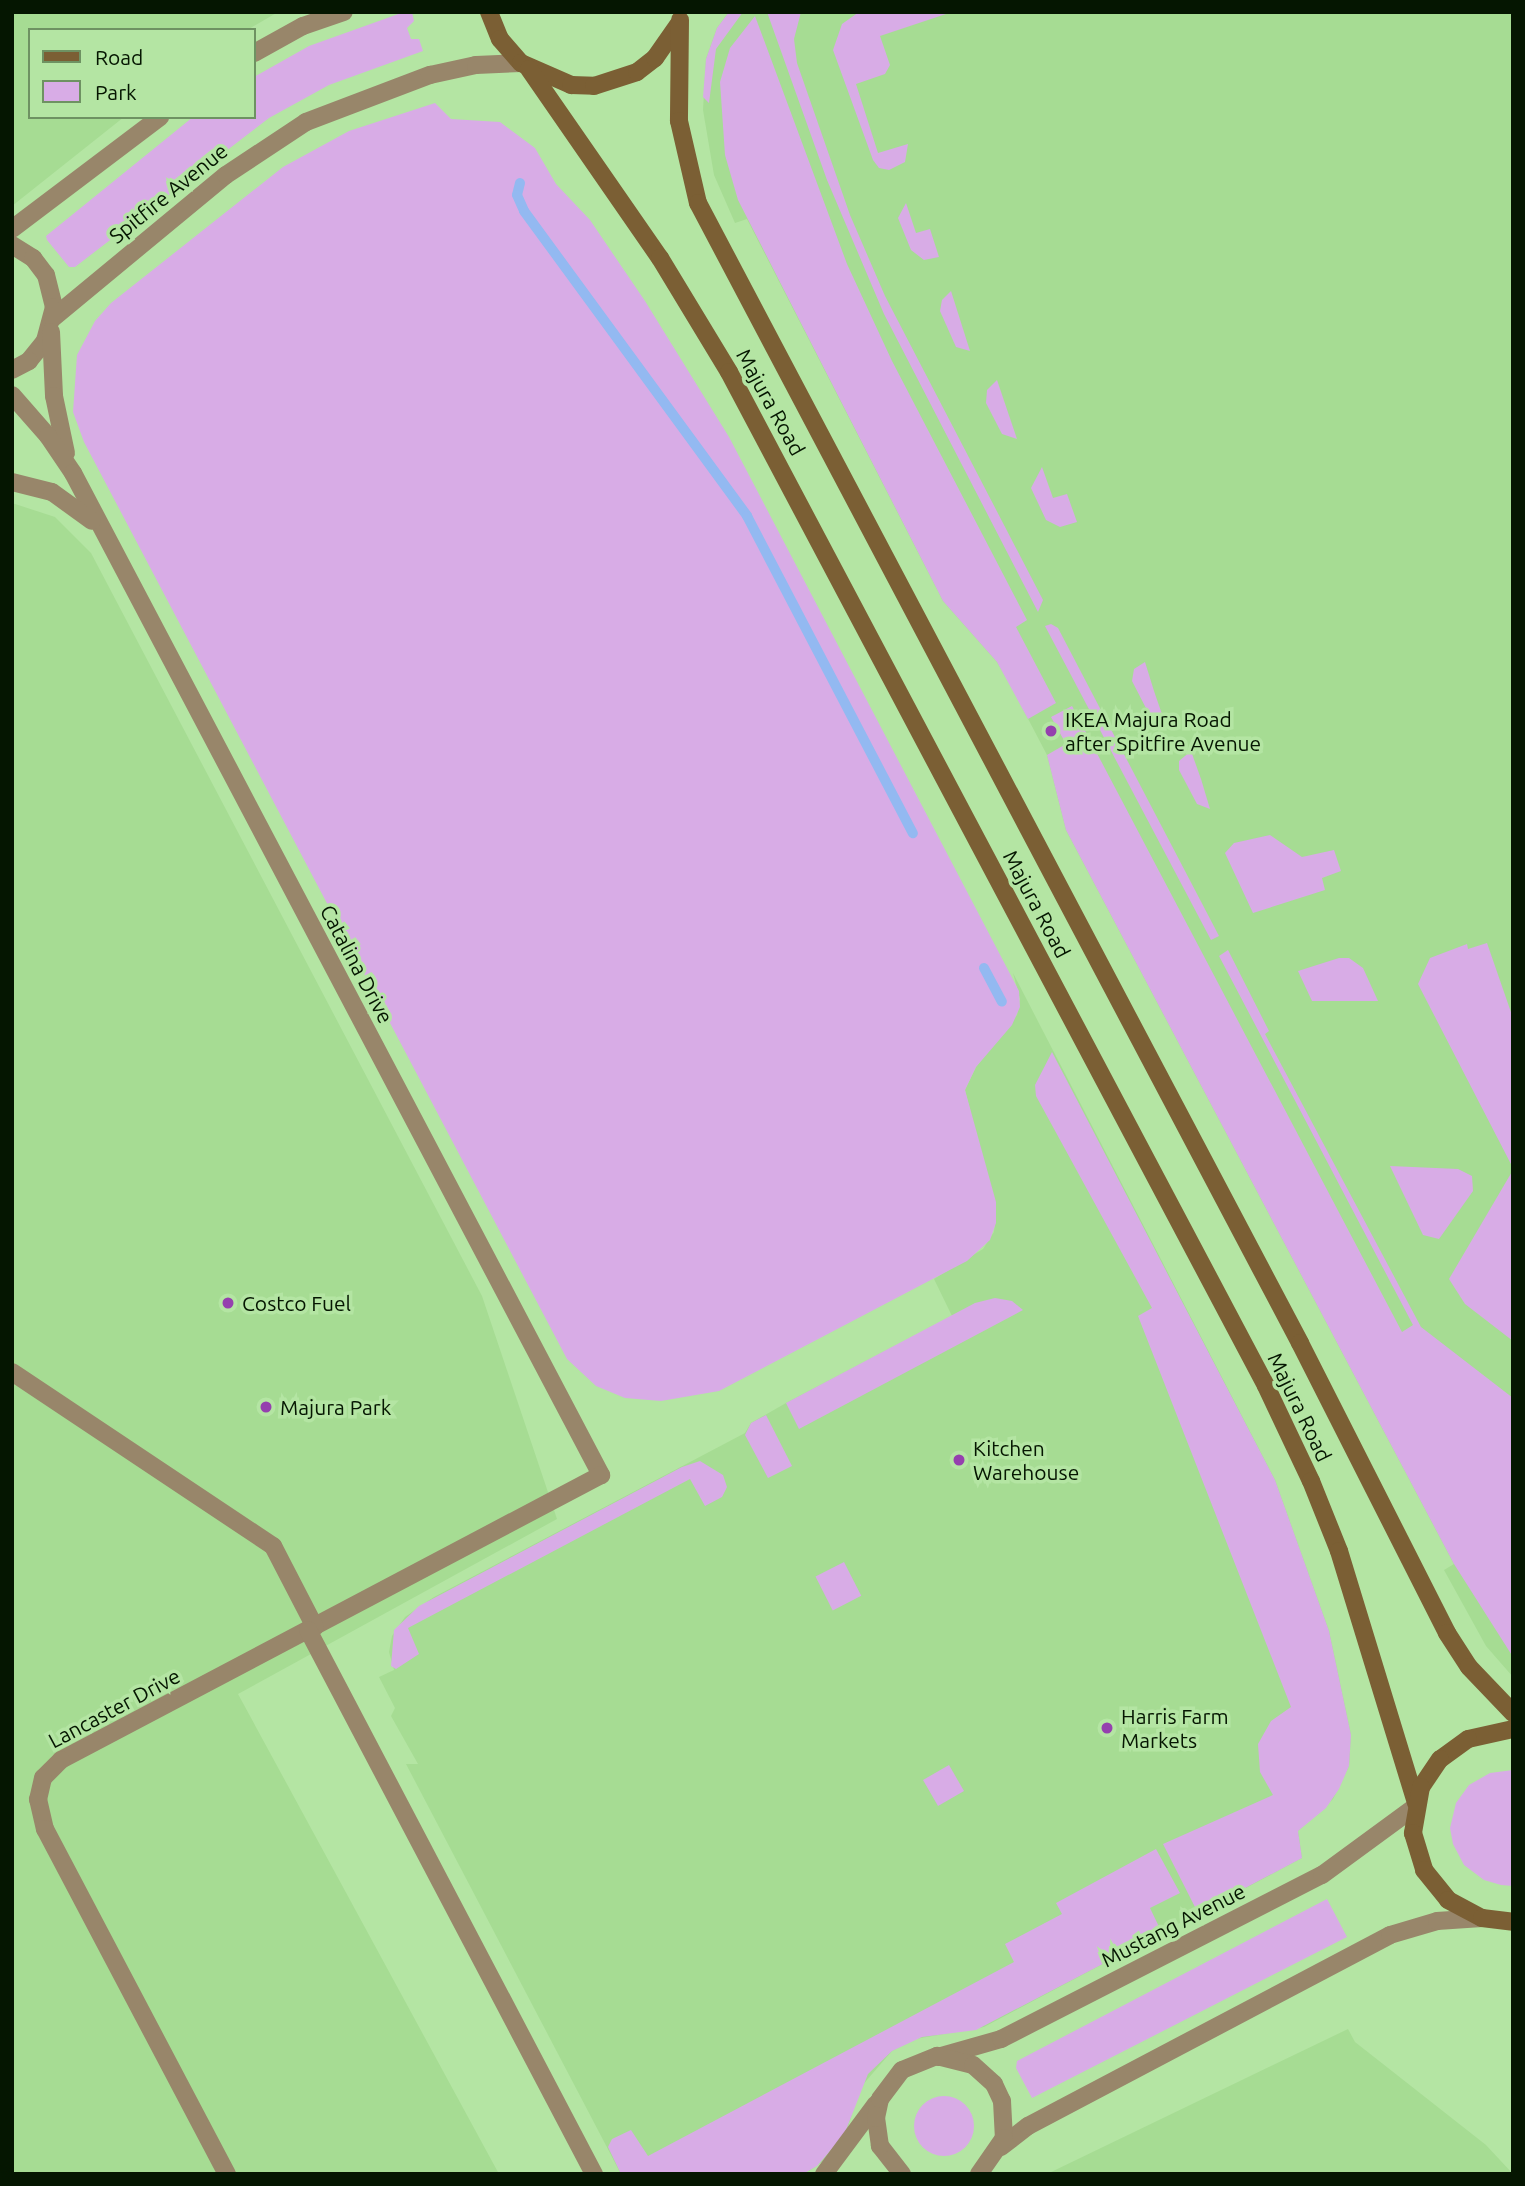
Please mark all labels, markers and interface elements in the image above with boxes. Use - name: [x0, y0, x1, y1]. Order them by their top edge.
- legend: [28, 28, 256, 119]
- text: Road: [95, 45, 143, 69]
- text: Park: [95, 80, 137, 104]
- street label: Spitfire Avenue: [104, 138, 232, 248]
- street label: Majura Road: [731, 344, 811, 460]
- place label: IKEA Majura Road after Spitfire Avenue: [1065, 706, 1261, 756]
- marker: IKEA Majura Road after Spitfire Avenue: [1043, 723, 1059, 739]
- street label: Majura Road: [998, 846, 1076, 962]
- street label: Catalina Drive: [315, 900, 399, 1028]
- place label: Costco Fuel: [242, 1290, 351, 1316]
- marker: Costco Fuel: [220, 1295, 236, 1311]
- street label: Majura Road: [1263, 1348, 1337, 1466]
- place label: Majura Park: [280, 1394, 391, 1420]
- marker: Majura Park: [258, 1399, 274, 1415]
- place label: Kitchen Warehouse: [973, 1435, 1079, 1485]
- marker: Kitchen Warehouse: [951, 1452, 967, 1468]
- street label: Lancaster Drive: [44, 1663, 184, 1753]
- place label: Harris Farm Markets: [1121, 1703, 1228, 1753]
- marker: Harris Farm Markets: [1099, 1720, 1115, 1736]
- street label: Mustang Avenue: [1097, 1878, 1249, 1972]

